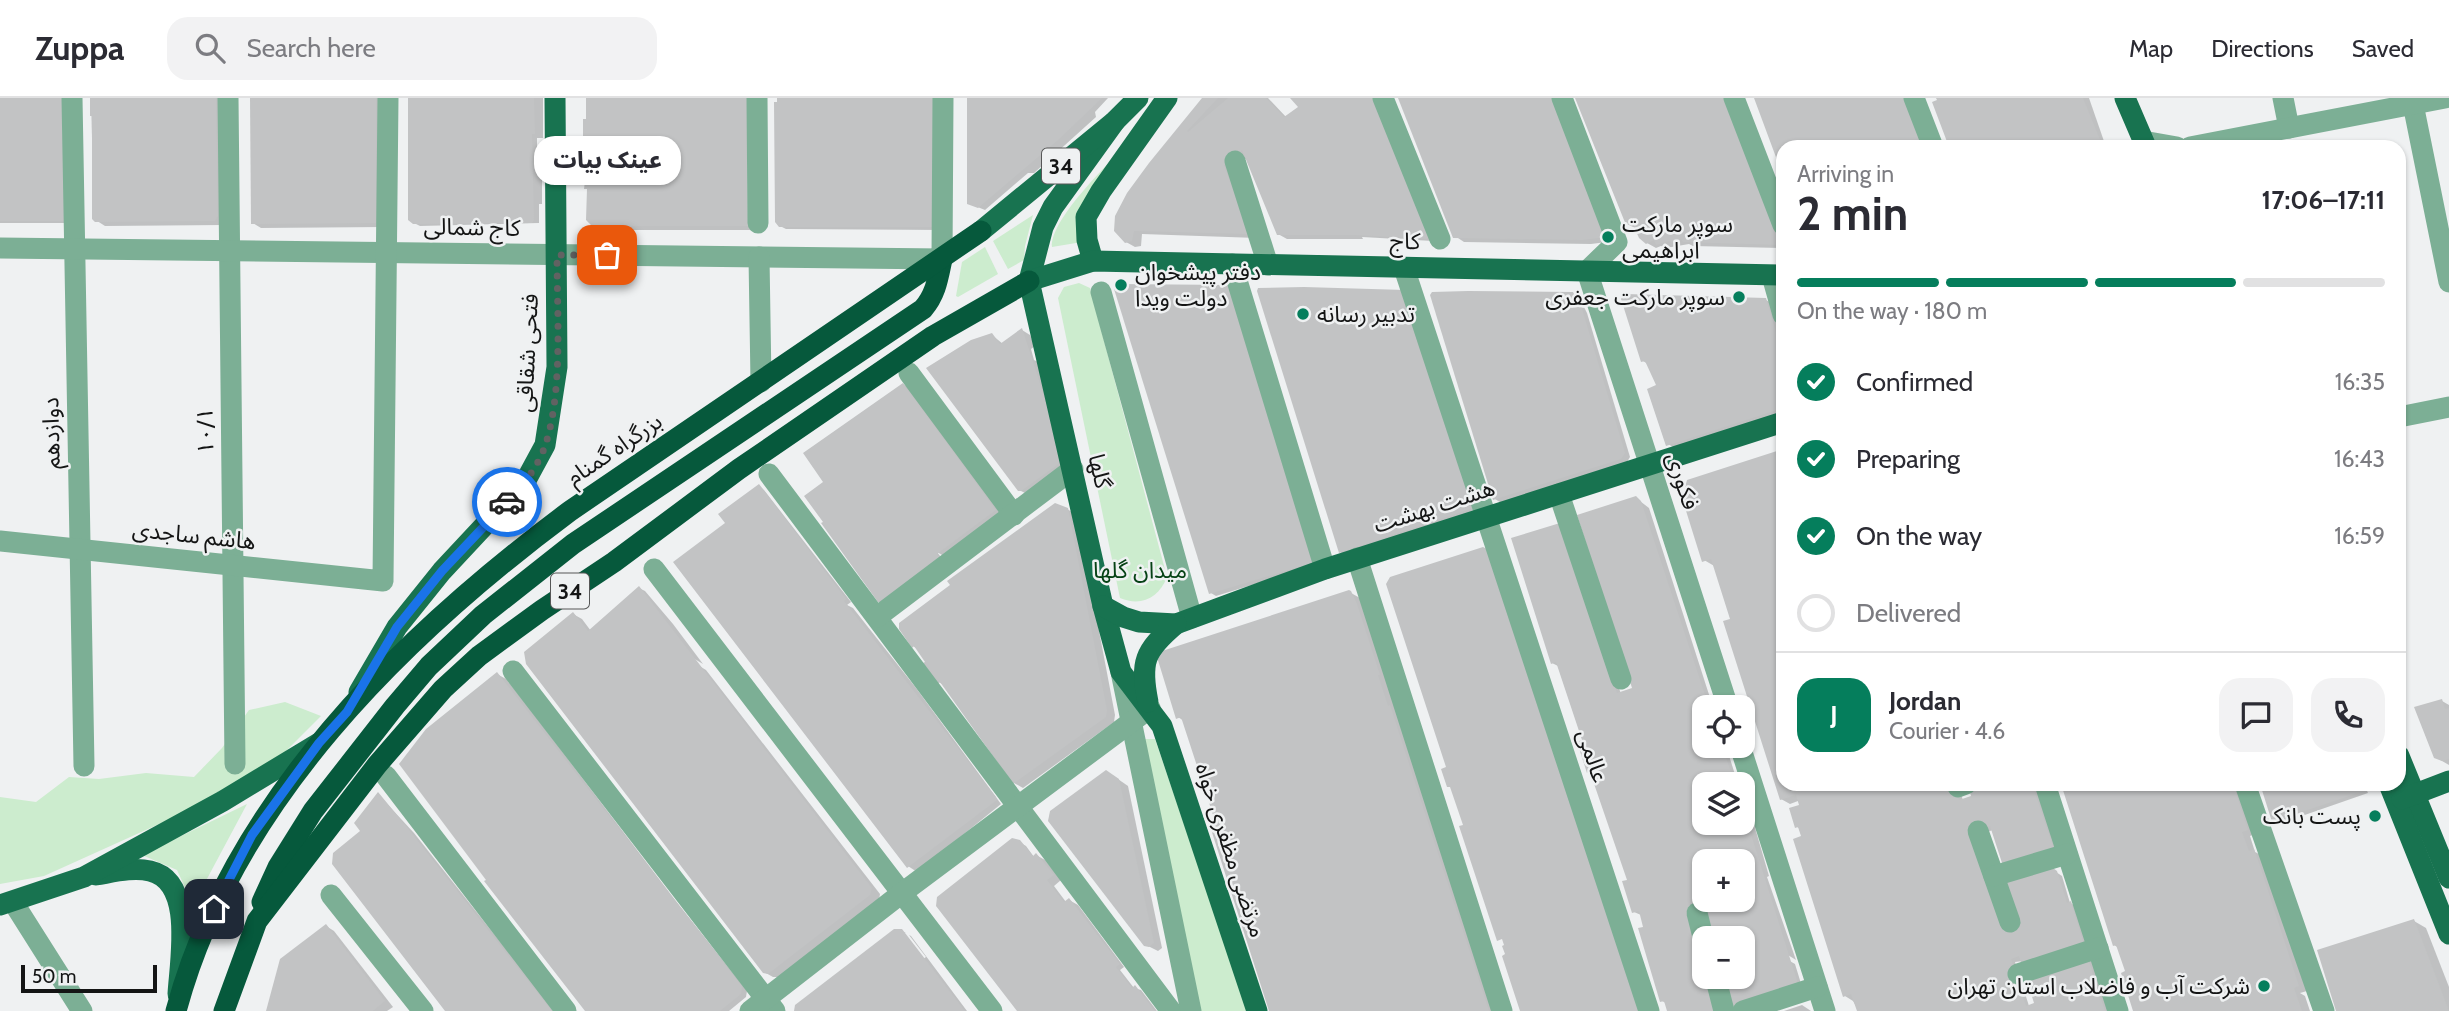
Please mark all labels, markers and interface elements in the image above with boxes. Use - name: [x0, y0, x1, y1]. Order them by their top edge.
- search box: [167, 17, 657, 80]
- text: Zuppa: [35, 28, 125, 68]
- icon: search: [191, 29, 229, 67]
- text: Search here: [247, 32, 376, 64]
- text: Map: [2129, 34, 2173, 63]
- text: Directions: [2211, 34, 2314, 63]
- text: Saved: [2352, 34, 2414, 63]
- callout: عینک بیات: [534, 136, 680, 185]
- text: عینک بیات: [553, 146, 662, 174]
- road number: 34: [1042, 148, 1080, 184]
- text: Arriving in: [1797, 160, 1894, 188]
- text: 17:06–17:11: [2262, 184, 2385, 216]
- text: 2 min: [1797, 186, 1908, 242]
- place label: سوپر مارکت ابراهیمی: [1622, 210, 1733, 264]
- street label: کاج شمالی: [423, 212, 521, 245]
- pin: [577, 225, 637, 285]
- street label: کاج: [1389, 227, 1421, 258]
- marker: سوپر مارکت ابراهیمی: [1600, 229, 1616, 245]
- icon: bag: [588, 236, 626, 274]
- place label: دفتر پیشخوان دولت ویدا: [1135, 258, 1261, 312]
- marker: دفتر پیشخوان دولت ویدا: [1113, 277, 1129, 293]
- place label: سوپر مارکت جعفری: [1545, 283, 1725, 312]
- marker: سوپر مارکت جعفری: [1731, 289, 1747, 305]
- street label: فتحی شقاقی: [510, 293, 544, 413]
- text: On the way · 180 m: [1797, 297, 1987, 325]
- place label: تدبیر رسانه: [1317, 300, 1415, 328]
- marker: تدبیر رسانه: [1295, 306, 1311, 322]
- icon: check: [1797, 363, 1835, 401]
- text: Confirmed: [1856, 366, 1973, 398]
- text: 16:35: [2335, 368, 2385, 396]
- street label: دوازدهم: [36, 397, 69, 469]
- street label: ۱۰/۱: [191, 407, 219, 455]
- street label: بزرگراه گمنام: [561, 407, 669, 494]
- icon: check: [1797, 440, 1835, 478]
- text: Preparing: [1856, 443, 1960, 475]
- text: 16:43: [2334, 445, 2385, 473]
- street label: فکوری: [1661, 449, 1705, 513]
- street label: گلها: [1082, 451, 1118, 492]
- courier: [472, 467, 542, 537]
- street label: هشت بهشت: [1370, 473, 1498, 539]
- icon: car: [488, 483, 526, 521]
- street label: هاشم ساجدی: [131, 515, 257, 558]
- icon: check: [1797, 517, 1835, 555]
- text: On the way: [1856, 520, 1982, 552]
- text: 16:59: [2334, 522, 2385, 550]
- park label: میدان گلها: [1093, 556, 1187, 584]
- road number: 34: [551, 574, 589, 608]
- text: Delivered: [1856, 597, 1961, 629]
- button: chat: [2219, 678, 2293, 752]
- button: phone: [2311, 678, 2385, 752]
- text: Jordan: [1889, 685, 1961, 717]
- map controls: [1692, 695, 1755, 989]
- button: locate: [1692, 695, 1755, 758]
- text: J: [1830, 699, 1838, 731]
- text: Courier · 4.6: [1889, 717, 2005, 745]
- street label: عالمی: [1571, 726, 1615, 786]
- street label: مرتضی مظفری خواه: [1190, 759, 1272, 941]
- button: layers: [1692, 772, 1755, 835]
- place label: پست بانک: [2263, 802, 2361, 831]
- marker: پست بانک: [2367, 808, 2383, 824]
- button: +: [1692, 849, 1755, 912]
- pin: [184, 879, 244, 939]
- icon: home: [195, 890, 233, 928]
- button: −: [1692, 926, 1755, 989]
- scale bar: [21, 962, 158, 994]
- text: 50 m: [32, 965, 76, 988]
- place label: شرکت آب و فاضلاب استان تهران: [1948, 972, 2250, 1000]
- marker: شرکت آب و فاضلاب استان تهران: [2256, 978, 2272, 994]

